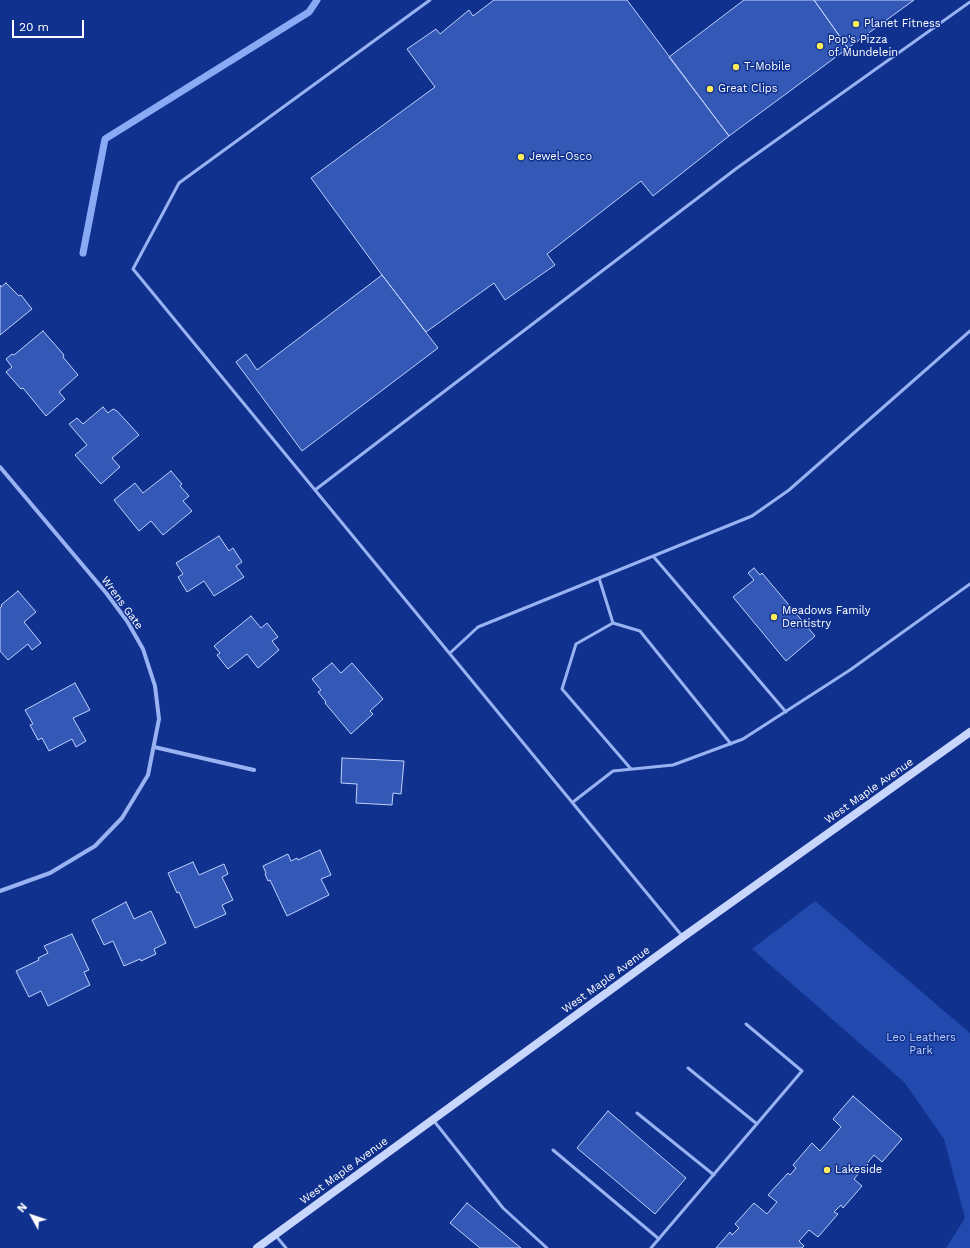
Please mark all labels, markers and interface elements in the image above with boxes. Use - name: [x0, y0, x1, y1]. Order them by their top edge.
- scale bar: [14, 12, 86, 38]
- place label: Planet Fitness: [864, 17, 941, 31]
- marker: Planet Fitness: [851, 19, 861, 29]
- text: 20 m: [19, 20, 49, 34]
- place label: Pop's Pizza of Mundelein: [828, 33, 898, 59]
- marker: Pop's Pizza of Mundelein: [815, 41, 825, 51]
- place label: T-Mobile: [744, 60, 791, 74]
- marker: T-Mobile: [731, 62, 741, 72]
- place label: Great Clips: [718, 82, 778, 96]
- marker: Great Clips: [705, 84, 715, 94]
- place label: Jewel-Osco: [529, 150, 592, 164]
- marker: Jewel-Osco: [516, 152, 526, 162]
- street label: Wrens Gate: [98, 574, 146, 632]
- place label: Meadows Family Dentistry: [782, 604, 870, 630]
- marker: Meadows Family Dentistry: [769, 612, 779, 622]
- street label: West Maple Avenue: [822, 755, 916, 827]
- street label: West Maple Avenue: [559, 944, 653, 1016]
- park label: Leo Leathers Park: [886, 1031, 956, 1057]
- street label: West Maple Avenue: [297, 1135, 391, 1207]
- place label: Lakeside: [835, 1163, 882, 1177]
- marker: Lakeside: [822, 1165, 832, 1175]
- north arrow: [12, 1196, 52, 1236]
- text: N: [15, 1201, 30, 1215]

